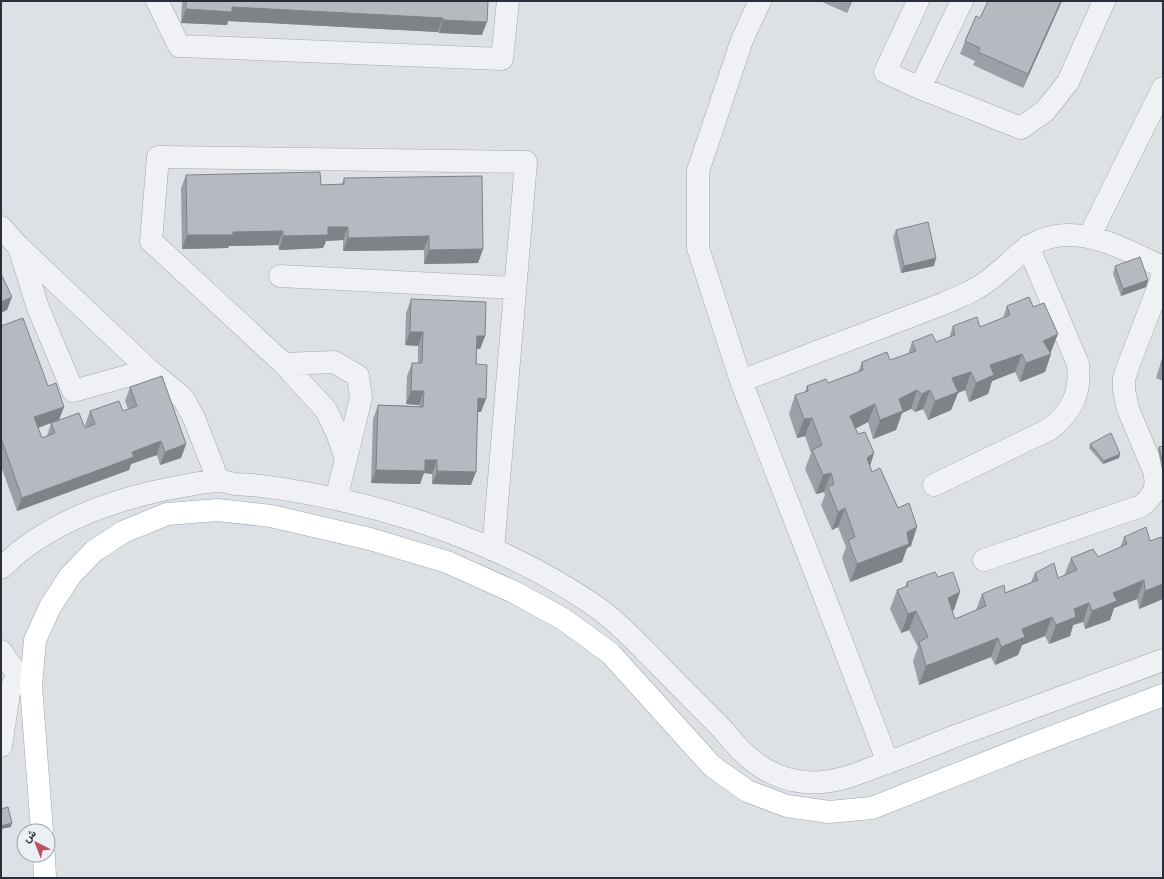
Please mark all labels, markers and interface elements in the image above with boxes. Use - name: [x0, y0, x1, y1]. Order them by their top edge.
- north arrow: [16, 823, 56, 863]
- text: ش: [20, 827, 40, 846]

